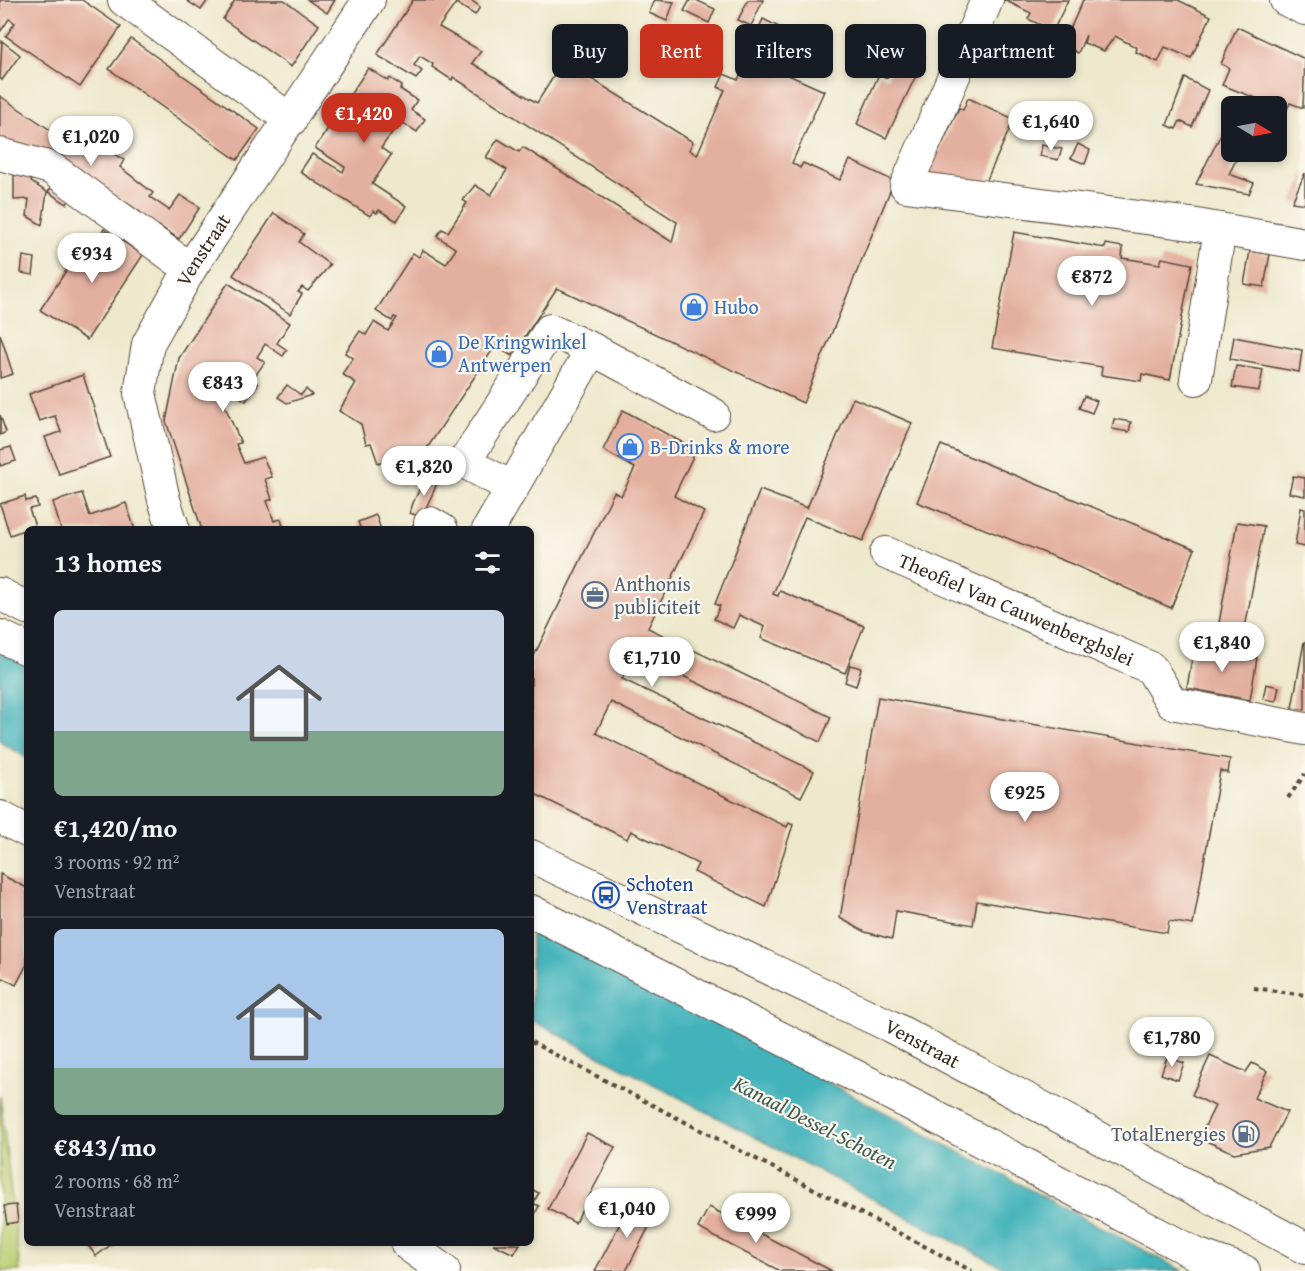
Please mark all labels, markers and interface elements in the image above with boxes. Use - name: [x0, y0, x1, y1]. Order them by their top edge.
- chip: Buy: [552, 24, 628, 78]
- chip: Rent: [640, 24, 723, 78]
- chip: Filters: [735, 24, 833, 78]
- chip: New: [845, 24, 926, 78]
- chip: Apartment: [938, 24, 1076, 78]
- pin: €1,420: [315, 93, 413, 144]
- north arrow: [1221, 96, 1287, 162]
- map controls: [1221, 96, 1287, 162]
- text: €1,420: [335, 98, 393, 127]
- pin: €1,640: [1002, 101, 1100, 152]
- text: €1,640: [1022, 106, 1080, 135]
- pin: €1,020: [42, 116, 140, 167]
- text: €1,020: [62, 121, 120, 150]
- street label: Venstraat: [168, 207, 237, 291]
- pin: €934: [56, 233, 128, 284]
- text: €934: [71, 238, 113, 267]
- pin: €872: [1056, 256, 1128, 307]
- text: €872: [1071, 261, 1113, 290]
- shop icon: Hubo: [679, 292, 709, 322]
- place label: Hubo: [714, 292, 759, 321]
- place label: De Kringwinkel Antwerpen: [458, 327, 587, 379]
- shop icon: De Kringwinkel Antwerpen: [424, 339, 454, 369]
- pin: €843: [187, 362, 259, 413]
- text: €843: [202, 367, 244, 396]
- shop icon: B-Drinks & more: [615, 432, 645, 462]
- place label: B-Drinks & more: [650, 432, 790, 461]
- pin: €1,820: [375, 446, 473, 497]
- text: €1,820: [395, 451, 453, 480]
- text: 13 homes: [54, 543, 162, 582]
- street label: Theofiel Van Cauwenberghslei: [894, 545, 1139, 673]
- icon: filters: [471, 546, 504, 579]
- place label: Anthonis publiciteit: [614, 569, 701, 621]
- office icon: Anthonis publiciteit: [580, 580, 610, 610]
- pin: €1,840: [1173, 622, 1271, 673]
- text: €1,840: [1193, 627, 1251, 656]
- pin: €1,710: [603, 637, 701, 688]
- text: €1,710: [623, 642, 681, 671]
- icon: home: [225, 649, 333, 757]
- pin: €925: [989, 772, 1061, 823]
- text: €925: [1004, 777, 1046, 806]
- text: €1,420/mo: [54, 808, 177, 847]
- text: 3 rooms · 92 m²: [54, 847, 180, 876]
- place label: Schoten Venstraat: [626, 869, 708, 921]
- text: Venstraat: [54, 876, 136, 905]
- bus stop icon: Schoten Venstraat: [591, 880, 621, 910]
- icon: home: [225, 968, 333, 1076]
- street label: Venstraat: [880, 1011, 965, 1075]
- pin: €1,780: [1123, 1017, 1221, 1068]
- text: €1,780: [1143, 1022, 1201, 1051]
- water label: Kanaal Dessel-Schoten: [727, 1068, 902, 1177]
- place label: TotalEnergies: [1111, 1119, 1226, 1148]
- fuel station icon: TotalEnergies: [1231, 1119, 1261, 1149]
- text: €843/mo: [54, 1127, 156, 1166]
- text: 2 rooms · 68 m²: [54, 1166, 180, 1195]
- pin: €1,040: [578, 1188, 676, 1239]
- text: €1,040: [598, 1193, 656, 1222]
- pin: €999: [720, 1193, 792, 1244]
- text: Venstraat: [54, 1195, 136, 1224]
- text: €999: [735, 1198, 777, 1227]

